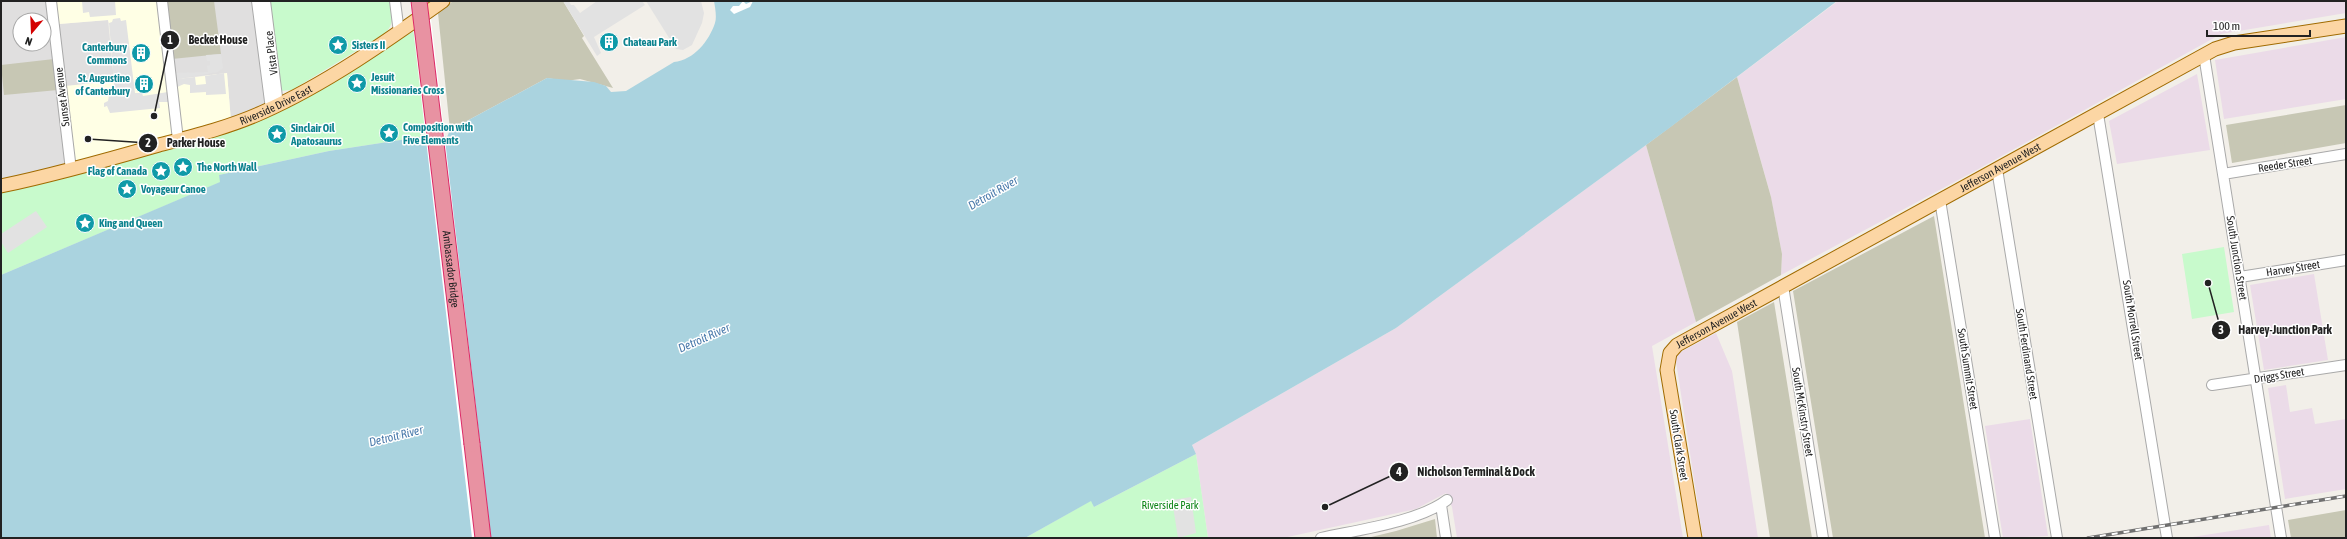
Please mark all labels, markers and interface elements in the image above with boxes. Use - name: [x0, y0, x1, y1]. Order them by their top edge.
- north arrow: [12, 12, 52, 52]
- scale bar: [2207, 12, 2310, 38]
- text: 100 m: [2213, 19, 2240, 33]
- callout: Becket House: [160, 28, 255, 52]
- street label: Vista Place: [262, 30, 280, 76]
- building icon: Chateau Park: [598, 31, 620, 53]
- text: 1: [167, 33, 173, 47]
- text: Becket House: [188, 33, 248, 47]
- place icon: Sisters II: [327, 34, 349, 56]
- text: N: [24, 35, 34, 48]
- place label: Chateau Park: [623, 36, 677, 48]
- place label: Sisters II: [352, 39, 386, 51]
- place label: Canterbury Commons: [82, 41, 127, 66]
- building icon: Canterbury Commons: [130, 42, 152, 64]
- street label: Sunset Avenue: [52, 67, 72, 127]
- place label: Jesuit Missionaries Cross: [370, 71, 444, 96]
- place label: St. Augustine of Canterbury: [75, 72, 130, 97]
- place icon: Jesuit Missionaries Cross: [346, 72, 368, 94]
- building icon: St. Augustine of Canterbury: [133, 73, 155, 95]
- street label: Riverside Drive East: [238, 83, 314, 127]
- place label: Composition with Five Elements: [403, 121, 473, 146]
- place label: Sinclair Oil Apatosaurus: [290, 122, 342, 147]
- place icon: Composition with Five Elements: [378, 122, 400, 144]
- place icon: Sinclair Oil Apatosaurus: [266, 123, 288, 145]
- callout: Parker House: [138, 131, 233, 155]
- text: 2: [145, 136, 151, 150]
- text: Parker House: [167, 136, 226, 150]
- street label: Jefferson Avenue West: [1958, 140, 2043, 194]
- street label: Reeder Street: [2257, 154, 2313, 174]
- place icon: The North Wall: [172, 156, 194, 178]
- place icon: Flag of Canada: [150, 160, 172, 182]
- place label: The North Wall: [197, 161, 258, 173]
- place label: Flag of Canada: [88, 165, 147, 177]
- water label: Detroit River: [966, 173, 1021, 213]
- place icon: Voyageur Canoe: [116, 178, 138, 200]
- place label: Voyageur Canoe: [140, 183, 206, 195]
- place icon: King and Queen: [74, 212, 96, 234]
- street label: South Junction Street: [2224, 215, 2250, 301]
- place label: King and Queen: [99, 217, 163, 229]
- street label: Ambassador Bridge: [441, 230, 462, 308]
- street label: Harvey Street: [2265, 258, 2321, 278]
- street label: South Morrell Street: [2121, 279, 2145, 361]
- street label: Jefferson Avenue West: [1674, 296, 1759, 350]
- street label: South Ferdinand Street: [2014, 308, 2040, 400]
- callout: Harvey-Junction Park: [2211, 318, 2340, 342]
- water label: Detroit River: [676, 320, 732, 356]
- text: 3: [2218, 323, 2224, 337]
- text: Harvey-Junction Park: [2238, 323, 2332, 337]
- street label: South Summit Street: [1956, 327, 1980, 411]
- street label: Driggs Street: [2253, 365, 2305, 385]
- street label: South McKinstry Street: [1790, 366, 1816, 458]
- street label: South Clark Street: [1667, 409, 1691, 481]
- water label: Detroit River: [368, 422, 425, 449]
- callout: Nicholson Terminal & Dock: [1389, 460, 1543, 484]
- text: 4: [1395, 465, 1402, 479]
- text: Nicholson Terminal & Dock: [1417, 465, 1535, 479]
- park label: Riverside Park: [1141, 499, 1199, 511]

